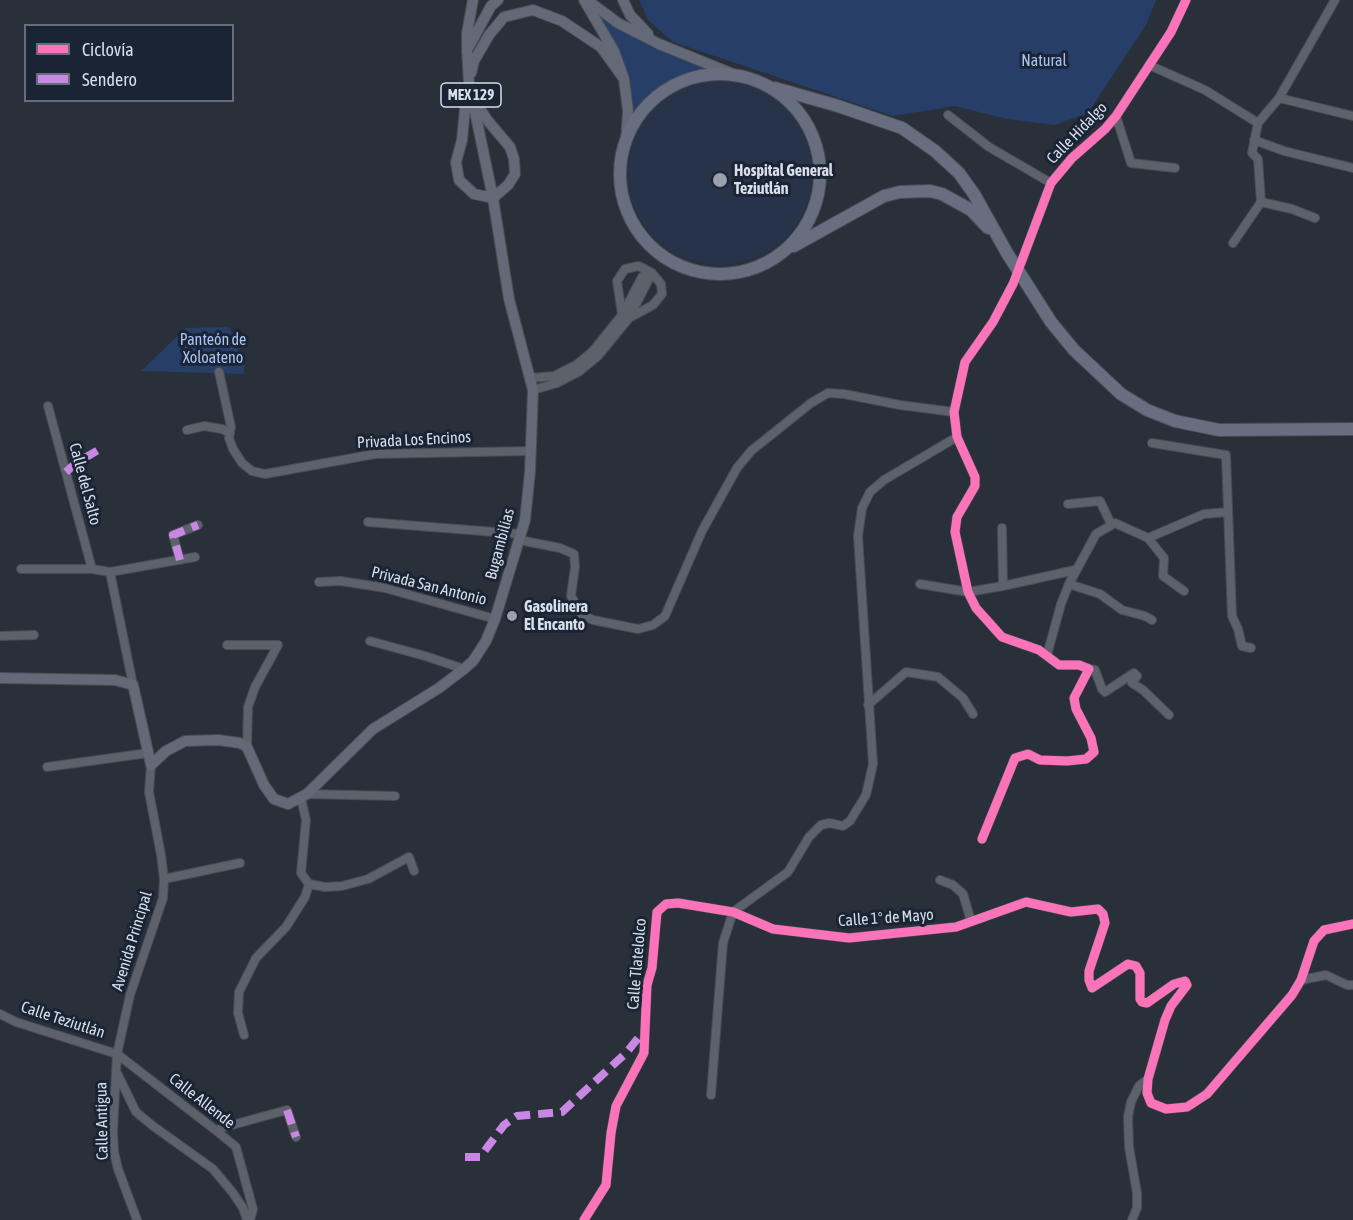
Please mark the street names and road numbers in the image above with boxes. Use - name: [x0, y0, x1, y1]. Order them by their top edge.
- road number: MEX 129: [441, 83, 501, 107]
- street label: Calle Hidalgo: [1043, 98, 1111, 168]
- street label: Privada Los Encinos: [357, 427, 471, 453]
- street label: Calle del Salto: [65, 441, 105, 527]
- street label: Bugambilias: [481, 506, 519, 582]
- street label: Privada San Antonio: [369, 562, 489, 610]
- street label: Avenida Principal: [108, 889, 156, 993]
- street label: Calle 1° de Mayo: [838, 905, 934, 931]
- street label: Calle Tlatelolco: [623, 918, 651, 1010]
- street label: Calle Teziutlán: [19, 997, 107, 1043]
- street label: Calle Allende: [165, 1069, 239, 1133]
- street label: Calle Antigua: [92, 1082, 112, 1160]

